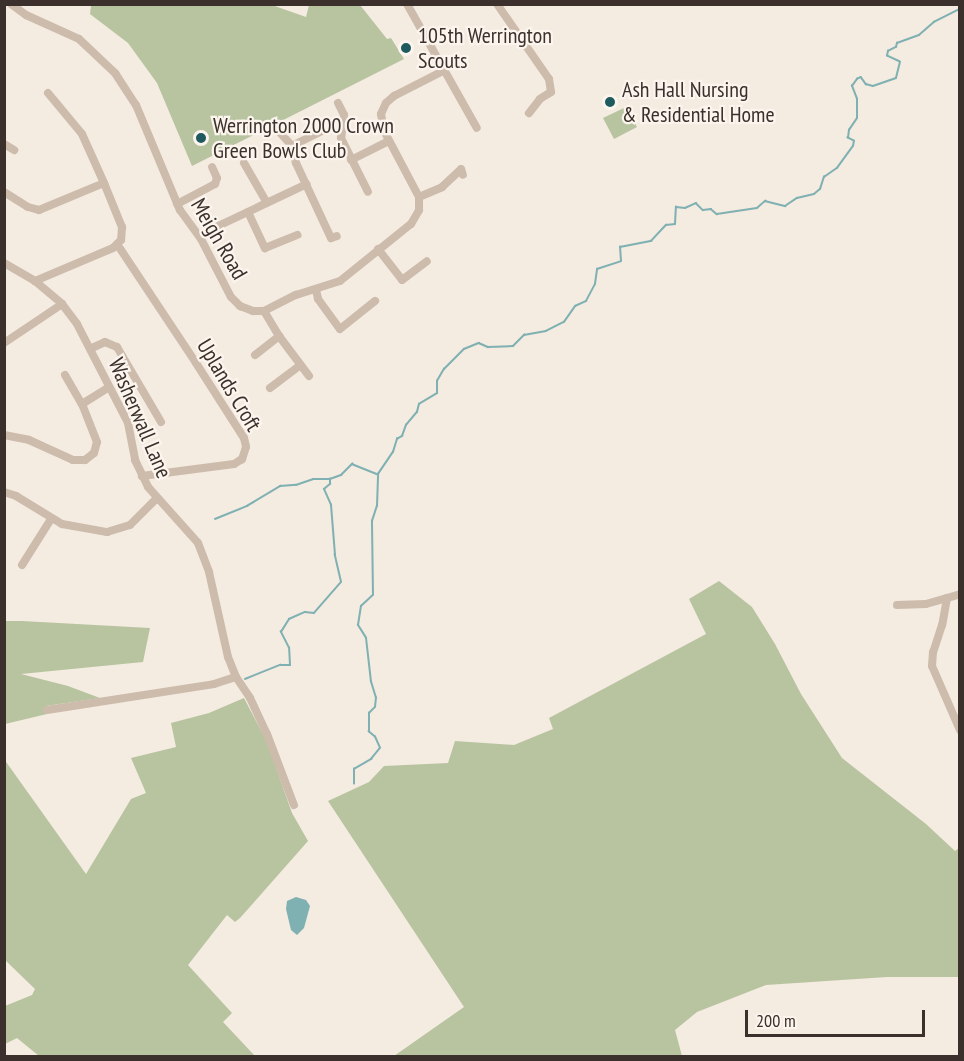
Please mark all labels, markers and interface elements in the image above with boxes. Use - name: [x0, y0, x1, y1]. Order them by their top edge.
- place label: 105th Werrington Scouts: [418, 22, 552, 74]
- marker: 105th Werrington Scouts: [399, 41, 413, 55]
- place label: Ash Hall Nursing & Residential Home: [622, 76, 774, 128]
- marker: Ash Hall Nursing & Residential Home: [603, 95, 617, 109]
- place label: Werrington 2000 Crown Green Bowls Club: [213, 112, 394, 164]
- marker: Werrington 2000 Crown Green Bowls Club: [194, 131, 208, 145]
- street label: Meigh Road: [185, 194, 253, 284]
- street label: Uplands Croft: [191, 334, 267, 436]
- street label: Washerwall Lane: [103, 354, 177, 482]
- scale bar: [748, 998, 928, 1036]
- text: 200 m: [756, 1009, 796, 1032]

